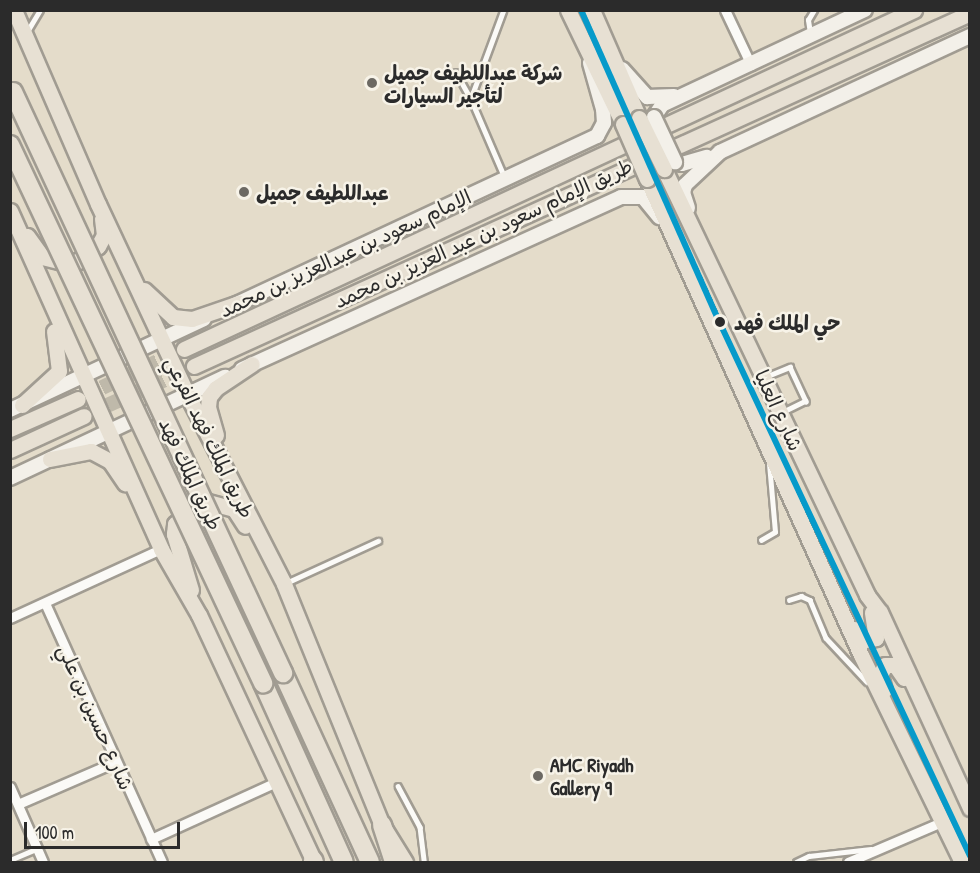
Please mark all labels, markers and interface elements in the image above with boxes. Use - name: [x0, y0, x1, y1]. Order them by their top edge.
- place label: شركة عبداللطيف جميل لتأجير السيارات: [384, 60, 562, 107]
- marker: شركة عبداللطيف جميل لتأجير السيارات: [365, 76, 379, 90]
- street label: طريق الإمام سعود بن عبد العزيز بن محمد: [330, 153, 636, 313]
- place label: عبداللطيف جميل: [256, 180, 388, 204]
- street label: الإمام سعود بن عبدالعزيز بن محمد: [215, 184, 475, 322]
- marker: عبداللطيف جميل: [237, 185, 251, 199]
- place label: حي الملك فهد: [734, 310, 840, 334]
- marker: حي الملك فهد: [711, 313, 729, 331]
- street label: طريق الملك فهد الفرعي: [160, 352, 260, 522]
- street label: شارع العليا: [750, 366, 808, 454]
- street label: طريق الملك فهد: [154, 414, 228, 534]
- street label: شارع حسين بن علي: [53, 641, 139, 793]
- place label: AMC Riyadh Gallery 9: [550, 752, 633, 799]
- marker: AMC Riyadh Gallery 9: [531, 769, 545, 783]
- scale bar: [27, 810, 183, 848]
- text: 100 m: [35, 820, 74, 845]

